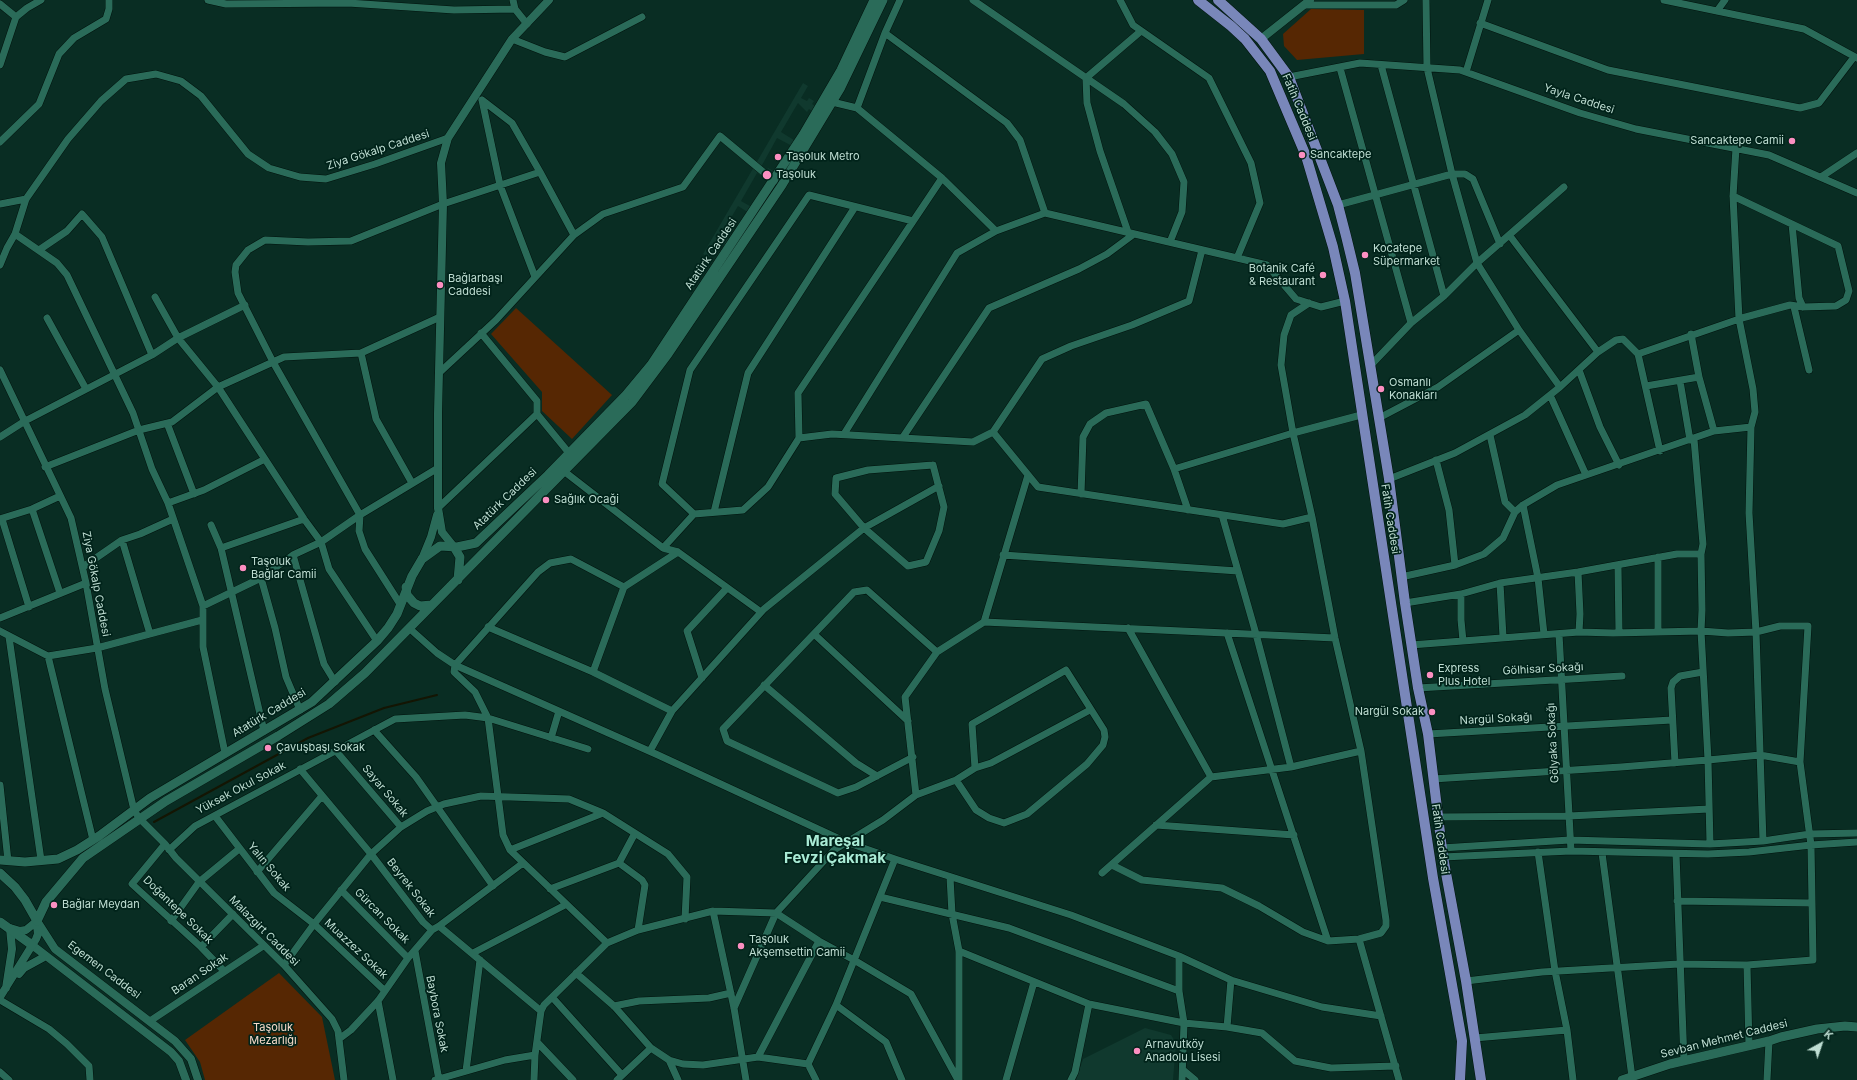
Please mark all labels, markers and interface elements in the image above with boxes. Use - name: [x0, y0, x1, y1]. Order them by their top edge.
- street label: Fatih Caddesi: [1279, 72, 1319, 142]
- street label: Yayla Caddesi: [1542, 81, 1616, 117]
- street label: Ziya Gökalp Caddesi: [325, 127, 431, 173]
- place label: Sancaktepe Camii: [1690, 134, 1784, 148]
- marker: Sancaktepe Camii: [1787, 136, 1797, 146]
- place label: Sancaktepe: [1310, 148, 1371, 162]
- place label: Taşoluk Metro: [786, 150, 860, 164]
- marker: Sancaktepe: [1297, 150, 1307, 160]
- marker: Taşoluk Metro: [773, 152, 783, 162]
- place label: Taşoluk: [776, 168, 816, 182]
- marker: Taşoluk: [761, 169, 773, 181]
- street label: Atatürk Caddesi: [682, 216, 740, 292]
- place label: Kocatepe Süpermarket: [1373, 242, 1440, 268]
- marker: Kocatepe Süpermarket: [1360, 250, 1370, 260]
- place label: Botanik Café & Restaurant: [1249, 262, 1315, 288]
- marker: Botanik Café & Restaurant: [1318, 270, 1328, 280]
- place label: Bağlarbaşı Caddesi: [448, 272, 503, 298]
- marker: Bağlarbaşı Caddesi: [435, 280, 445, 290]
- place label: Osmanlı Konakları: [1389, 376, 1437, 402]
- marker: Osmanlı Konakları: [1376, 384, 1386, 394]
- street label: Atatürk Caddesi: [470, 465, 540, 533]
- street label: Fatih Caddesi: [1378, 483, 1402, 555]
- place label: Sağlık Ocaği: [554, 493, 619, 507]
- marker: Sağlık Ocaği: [541, 495, 551, 505]
- street label: Ziya Gökalp Caddesi: [79, 530, 113, 638]
- place label: Taşoluk Bağlar Camii: [251, 555, 316, 581]
- marker: Taşoluk Bağlar Camii: [238, 563, 248, 573]
- street label: Gölhisar Sokağı: [1502, 660, 1584, 678]
- place label: Express Plus Hotel: [1438, 662, 1490, 688]
- marker: Express Plus Hotel: [1425, 670, 1435, 680]
- street label: Atatürk Caddesi: [230, 686, 308, 740]
- street label: Gölyaka Sokağı: [1544, 703, 1562, 783]
- place label: Nargül Sokak: [1355, 705, 1424, 719]
- marker: Nargül Sokak: [1427, 707, 1437, 717]
- street label: Nargül Sokağı: [1459, 711, 1533, 727]
- place label: Çavuşbaşı Sokak: [276, 741, 365, 755]
- marker: Çavuşbaşı Sokak: [263, 743, 273, 753]
- street label: Yüksek Okul Sokak: [194, 759, 288, 817]
- street label: Sayar Sokak: [359, 762, 411, 820]
- street label: Fatih Caddesi: [1429, 803, 1451, 875]
- district label: Mareşal Fevzi Çakmak: [784, 832, 886, 867]
- street label: Yalın Sokak: [245, 840, 293, 894]
- street label: Beyrek Sokak: [384, 856, 438, 920]
- street label: Doğantepe Sokak: [140, 873, 216, 947]
- street label: Gürcan Sokak: [352, 886, 412, 946]
- street label: Malazgirt Caddesi: [226, 893, 302, 969]
- place label: Bağlar Meydan: [62, 898, 140, 912]
- marker: Bağlar Meydan: [49, 900, 59, 910]
- street label: Muazzez Sokak: [322, 916, 390, 982]
- place label: Taşoluk Akşemsettin Camii: [749, 933, 845, 959]
- street label: Egemen Caddesi: [65, 938, 143, 1002]
- marker: Taşoluk Akşemsettin Camii: [736, 941, 746, 951]
- street label: Baran Sokak: [169, 950, 231, 998]
- street label: Baybora Sokak: [423, 974, 451, 1054]
- street label: Sevban Mehmet Caddesi: [1659, 1017, 1789, 1061]
- park label: Taşoluk Mezarlığı: [249, 1021, 297, 1047]
- north arrow: [1801, 1024, 1841, 1064]
- text: K: [1821, 1027, 1836, 1043]
- place label: Arnavutköy Anadolu Lisesi: [1145, 1038, 1220, 1064]
- marker: Arnavutköy Anadolu Lisesi: [1132, 1046, 1142, 1056]

